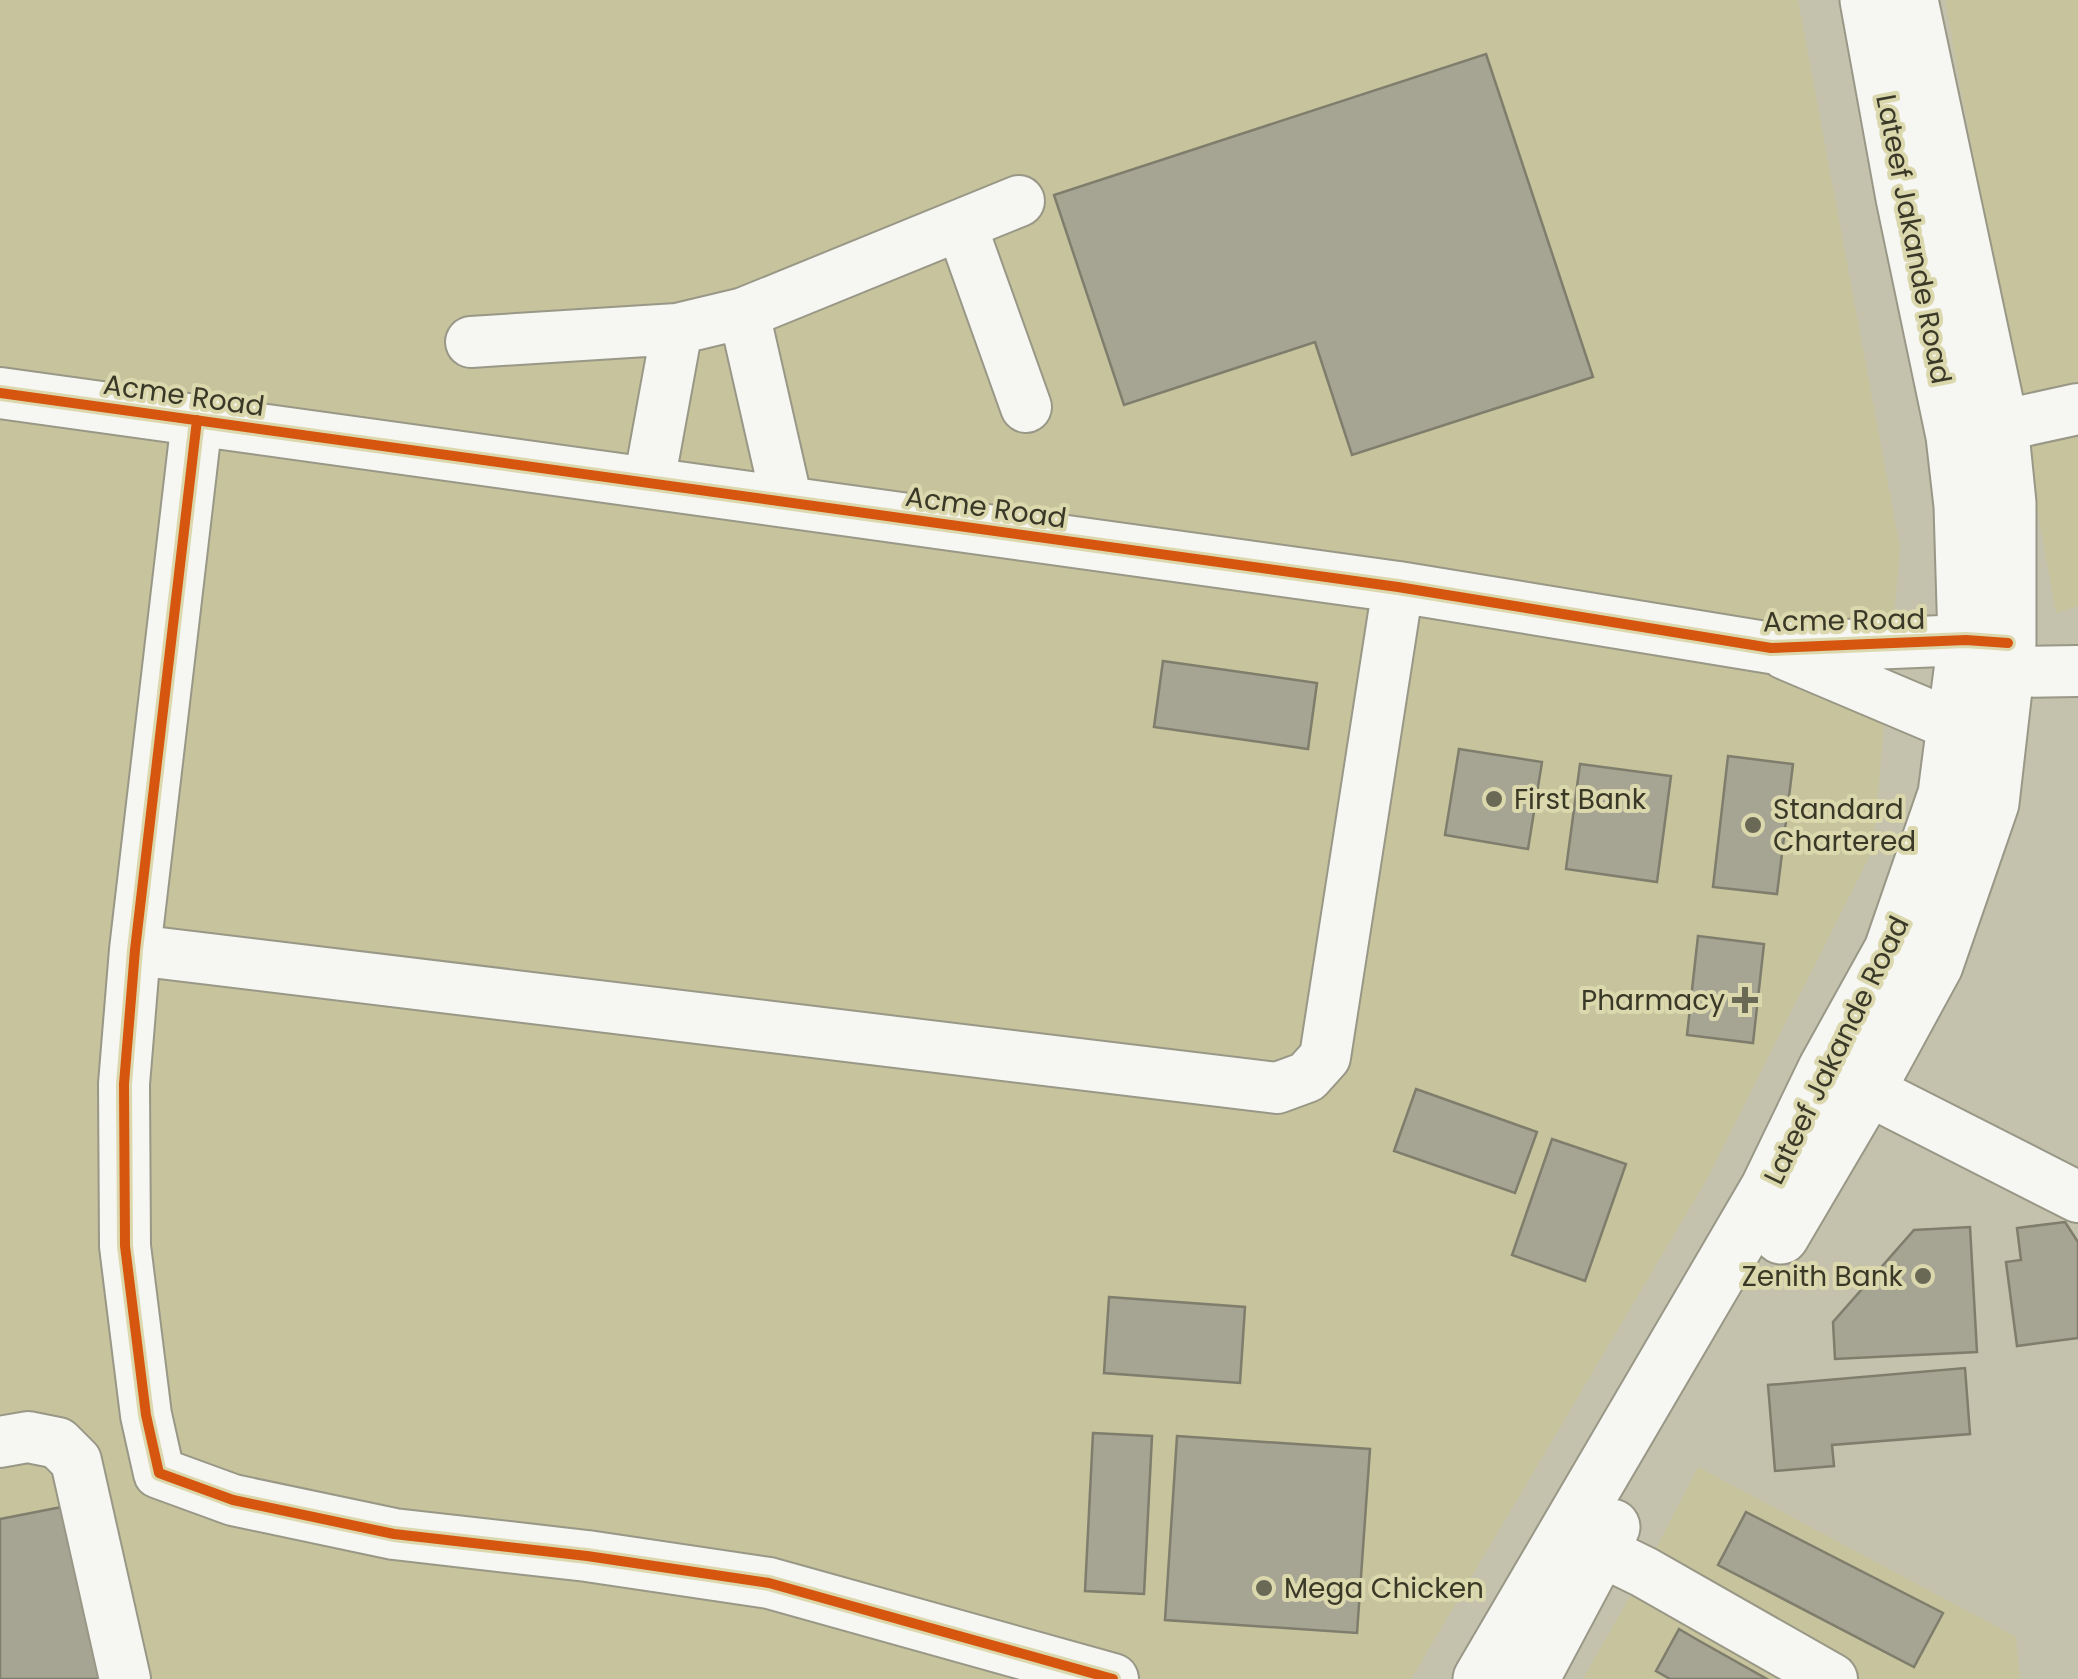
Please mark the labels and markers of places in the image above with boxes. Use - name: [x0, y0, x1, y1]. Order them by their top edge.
- place label: First Bank: [1514, 780, 1647, 819]
- marker: First Bank: [1483, 788, 1505, 810]
- place label: Standard Chartered: [1773, 790, 1916, 861]
- marker: Standard Chartered: [1742, 814, 1764, 836]
- place label: Pharmacy: [1581, 981, 1725, 1020]
- marker: Pharmacy: [1734, 989, 1756, 1011]
- place label: Zenith Bank: [1742, 1257, 1904, 1296]
- marker: Zenith Bank: [1912, 1265, 1934, 1287]
- place label: Mega Chicken: [1284, 1569, 1484, 1608]
- marker: Mega Chicken: [1253, 1577, 1275, 1599]

